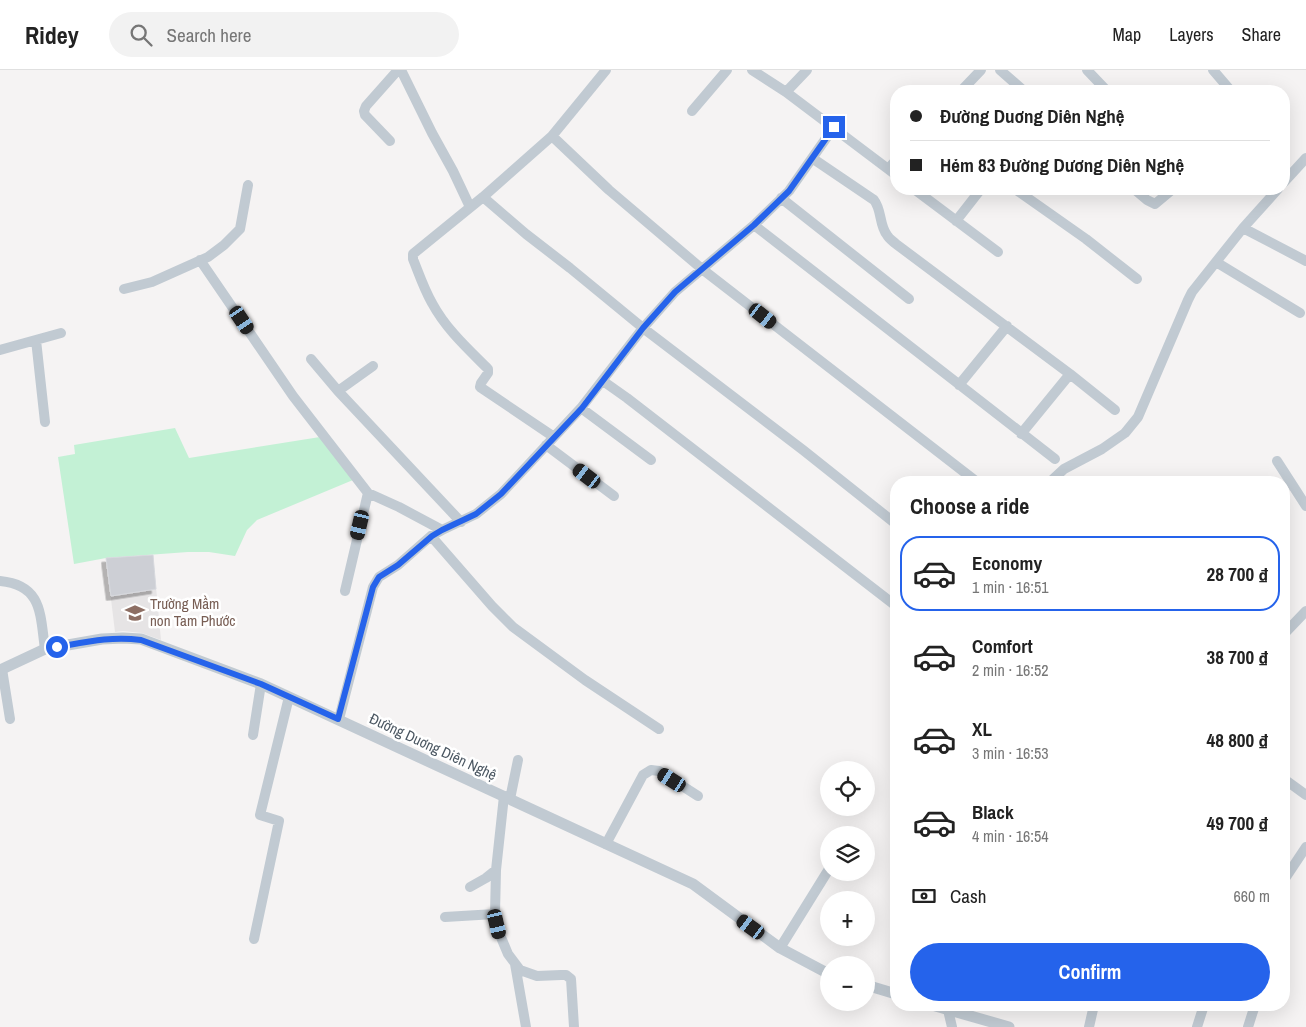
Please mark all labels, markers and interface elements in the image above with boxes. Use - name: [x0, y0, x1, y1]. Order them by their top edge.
- search box: [109, 12, 459, 57]
- text: Ridey: [25, 19, 79, 51]
- icon: search: [127, 21, 155, 49]
- text: Search here: [167, 22, 251, 48]
- text: Map: [1113, 22, 1141, 47]
- text: Layers: [1169, 22, 1214, 47]
- text: Share: [1242, 22, 1281, 47]
- text: Đường Duơng Diên Nghệ: [940, 103, 1124, 129]
- route end: [823, 116, 845, 138]
- text: Hẻm 83 Đường Dương Diên Nghệ: [940, 152, 1184, 178]
- car: [746, 301, 779, 331]
- car: [227, 303, 256, 337]
- car: [570, 461, 603, 491]
- text: Choose a ride: [910, 491, 1029, 521]
- car: [349, 509, 370, 541]
- text: Economy: [972, 550, 1042, 576]
- icon: car: [912, 551, 957, 596]
- text: 28 700 ₫: [1206, 561, 1268, 587]
- text: 1 min · 16:51: [972, 576, 1049, 598]
- place label: Trường Mầm non Tam Phước: [150, 593, 236, 631]
- school or university icon: Trường Mầm non Tam Phước: [124, 602, 146, 624]
- text: Comfort: [972, 633, 1033, 659]
- icon: car: [912, 634, 957, 679]
- route start: [46, 636, 68, 658]
- text: 38 700 ₫: [1206, 644, 1268, 670]
- text: 2 min · 16:52: [972, 659, 1049, 681]
- street label: Đường Duơng Diên Nghệ: [366, 708, 500, 785]
- text: XL: [972, 716, 992, 742]
- icon: car: [912, 717, 957, 762]
- text: 48 800 ₫: [1206, 727, 1268, 753]
- text: 3 min · 16:53: [972, 742, 1049, 764]
- map controls: [820, 761, 875, 1011]
- button: locate: [820, 761, 875, 816]
- car: [655, 766, 688, 794]
- text: Black: [972, 799, 1014, 825]
- icon: car: [912, 800, 957, 845]
- text: 49 700 ₫: [1206, 810, 1268, 836]
- text: 4 min · 16:54: [972, 825, 1049, 847]
- button: layers: [820, 826, 875, 881]
- icon: cash: [910, 882, 938, 910]
- text: Cash: [950, 883, 986, 909]
- text: 660 m: [1234, 885, 1270, 907]
- button: +: [820, 891, 875, 946]
- car: [486, 908, 507, 940]
- car: [734, 912, 767, 942]
- button: Confirm: [910, 943, 1270, 1001]
- button: −: [820, 956, 875, 1011]

